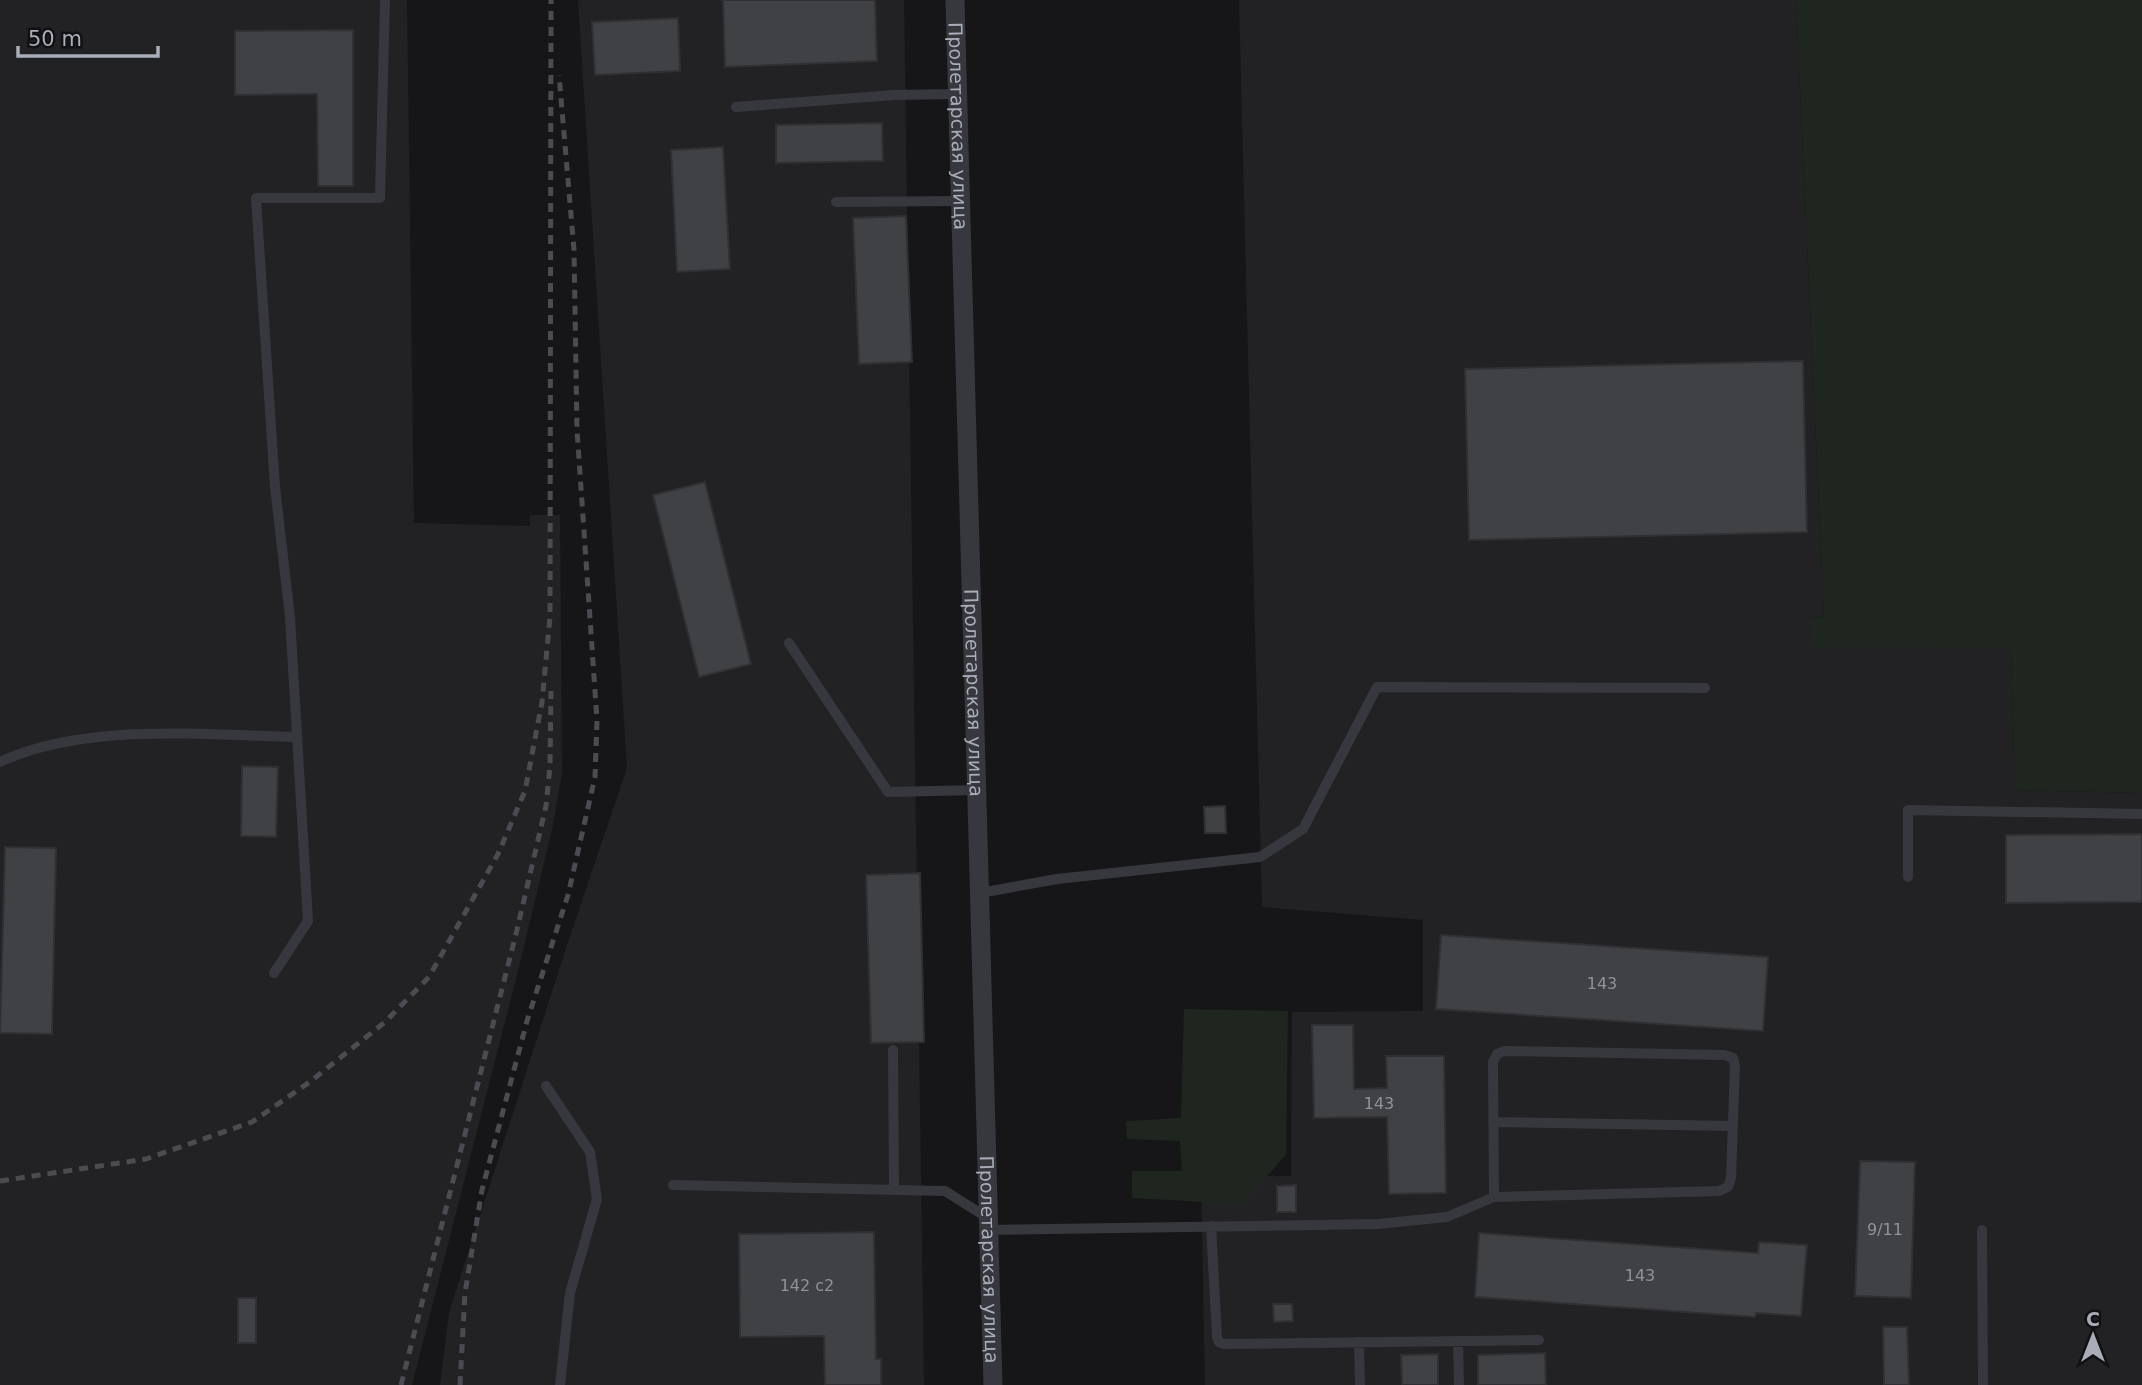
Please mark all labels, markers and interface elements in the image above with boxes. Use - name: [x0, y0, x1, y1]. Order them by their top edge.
- scale bar: [18, 14, 158, 58]
- street label: Пролетарская улица: [945, 22, 972, 230]
- text: 50 m: [28, 27, 82, 51]
- street label: Пролетарская улица: [960, 588, 988, 797]
- house number: 143: [1587, 974, 1617, 993]
- house number: 143: [1364, 1094, 1394, 1113]
- street label: Пролетарская улица: [976, 1155, 1003, 1364]
- house number: 9/11: [1867, 1220, 1903, 1239]
- house number: 143: [1625, 1266, 1655, 1285]
- house number: 142 с2: [780, 1276, 834, 1295]
- north arrow: [2058, 1301, 2128, 1371]
- text: С: [2086, 1308, 2100, 1330]

